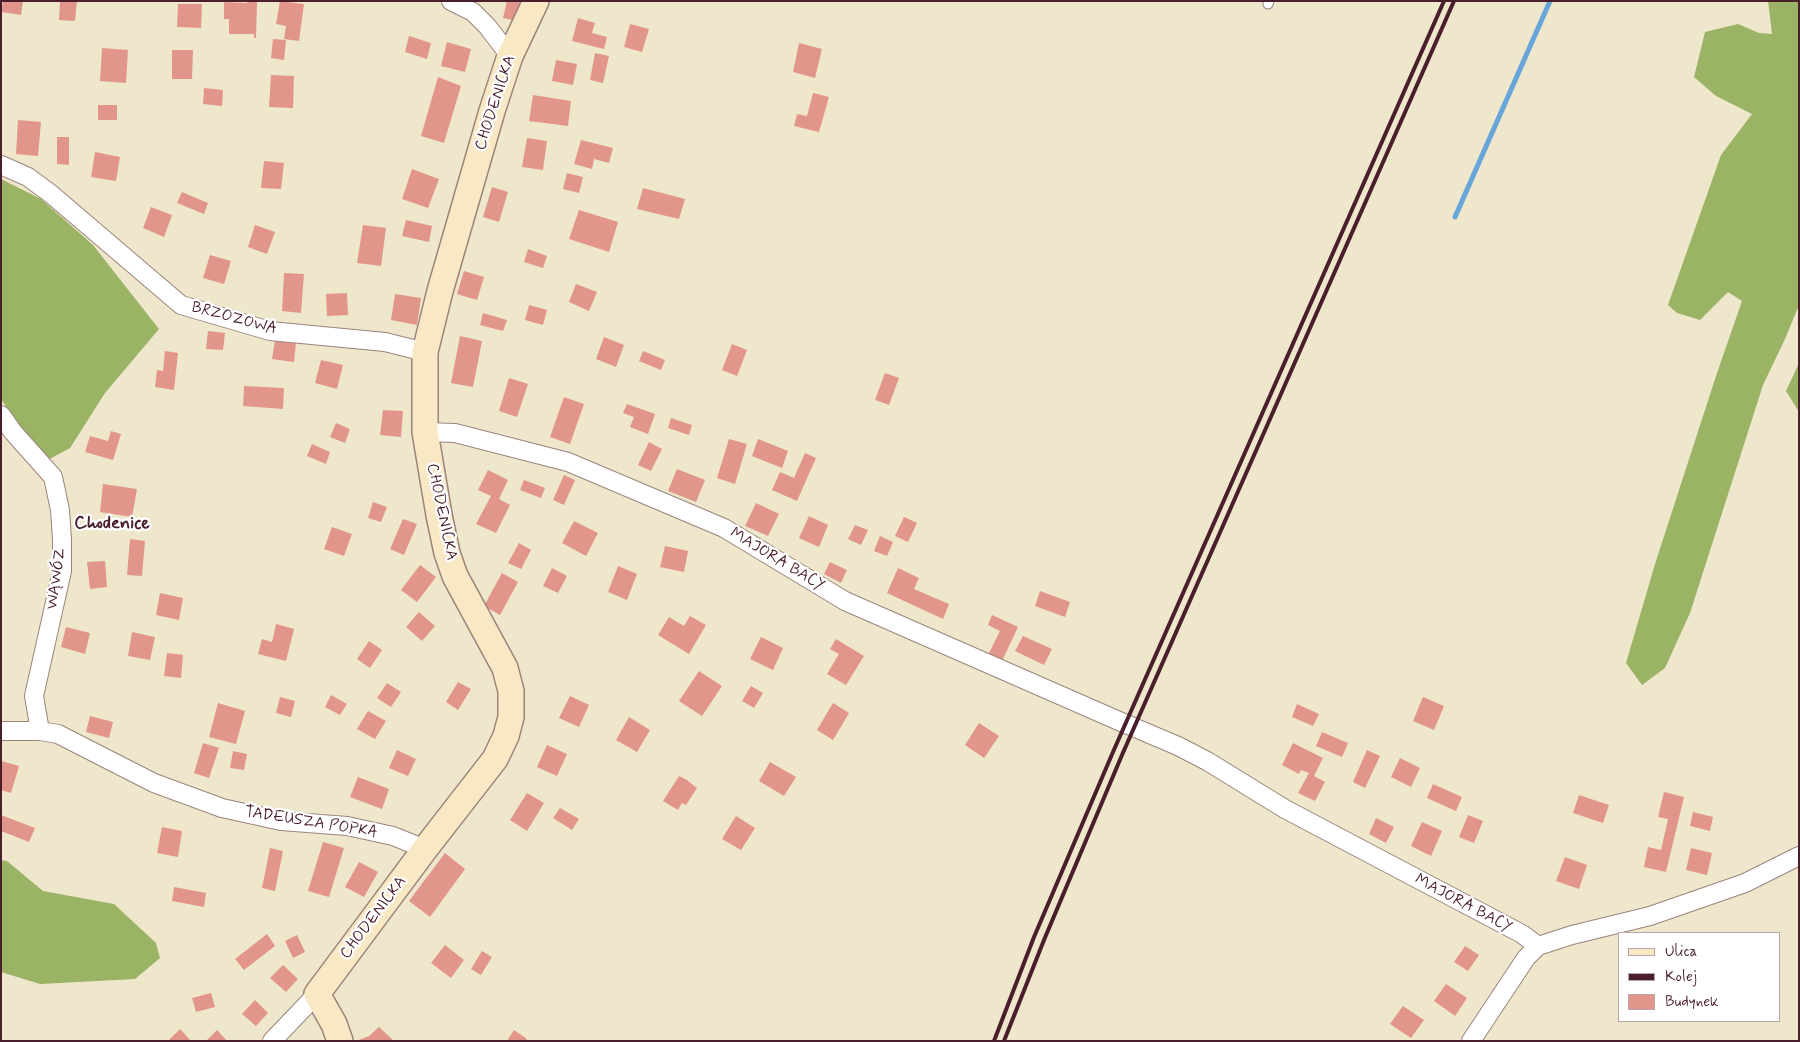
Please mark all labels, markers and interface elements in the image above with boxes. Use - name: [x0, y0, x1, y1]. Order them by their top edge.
- street label: CHODENICKA: [472, 53, 520, 153]
- street label: BRZOZOWA: [189, 298, 279, 340]
- street label: CHODENICKA: [421, 462, 461, 562]
- district label: Chodenice: [74, 513, 150, 535]
- street label: MAJORA BACY: [726, 524, 828, 596]
- street label: WĄWÓZ: [43, 547, 71, 611]
- street label: TADEUSZA POPKA: [243, 803, 379, 843]
- street label: MAJORA BACY: [1411, 870, 1515, 938]
- street label: CHODENICKA: [337, 873, 411, 963]
- legend: [1618, 932, 1780, 1022]
- text: Ulica: [1665, 942, 1697, 962]
- text: Kolej: [1665, 967, 1697, 987]
- text: Budynek: [1665, 992, 1719, 1012]

